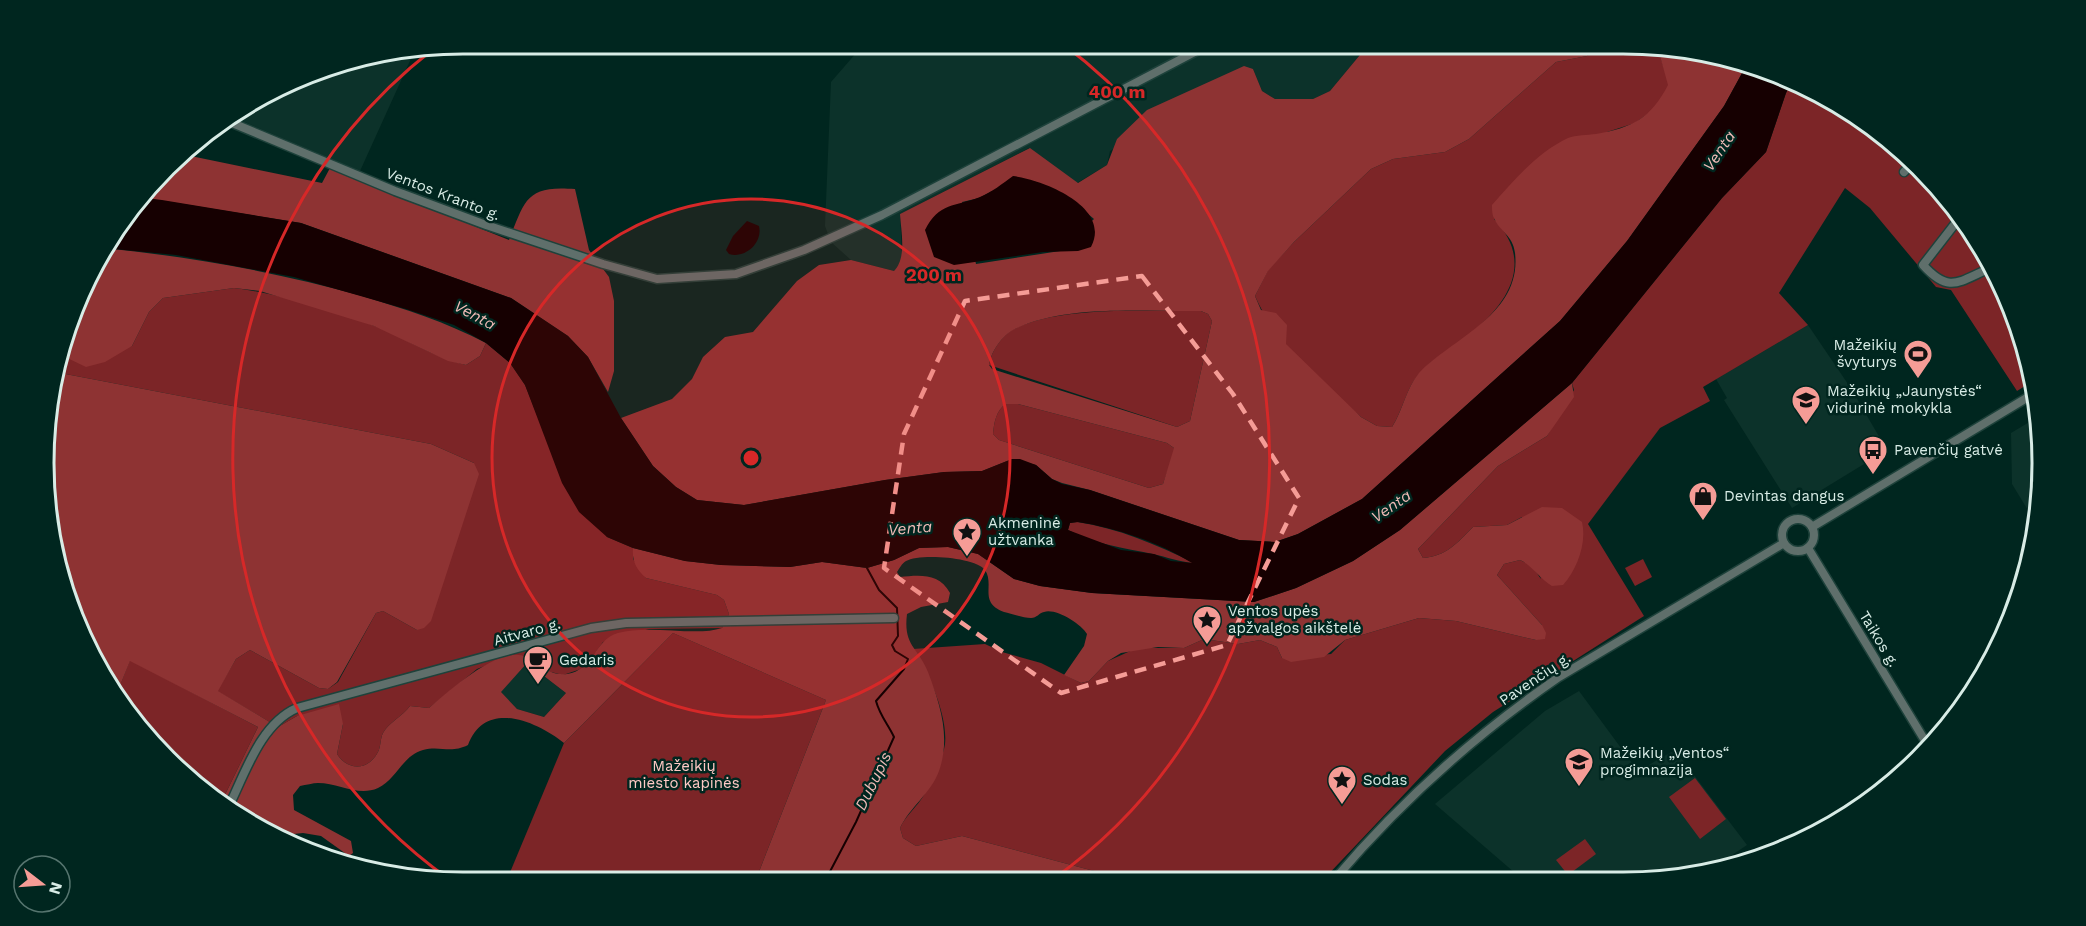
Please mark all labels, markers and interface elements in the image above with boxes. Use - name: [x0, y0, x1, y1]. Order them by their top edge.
- text: 400 m: [1089, 81, 1145, 102]
- water label: Venta: [1699, 127, 1739, 175]
- street label: Ventos Kranto g.: [383, 164, 503, 224]
- text: 200 m: [906, 264, 962, 285]
- water label: Venta: [451, 296, 499, 334]
- place label: Mažeikių švyturys: [1834, 336, 1897, 371]
- sports icon: Mažeikių švyturys: [1902, 338, 1934, 380]
- place label: Mažeikių „Jaunystės“ vidurinė mokykla: [1827, 382, 1982, 417]
- school or university icon: Mažeikių „Jaunystės“ vidurinė mokykla: [1790, 384, 1822, 426]
- bus stop icon: Pavenčių gatvė: [1857, 434, 1889, 476]
- place label: Pavenčių gatvė: [1894, 441, 2003, 459]
- centre of rings: [741, 448, 761, 468]
- shop icon: Devintas dangus: [1687, 480, 1719, 522]
- water label: Venta: [1367, 485, 1415, 526]
- place label: Devintas dangus: [1724, 487, 1844, 505]
- place label: Akmeninė užtvanka: [988, 514, 1061, 549]
- place icon: Akmeninė užtvanka: [951, 516, 983, 558]
- water label: Venta: [887, 517, 933, 539]
- place label: Ventos upės apžvalgos aikštelė: [1228, 602, 1361, 637]
- place icon: Ventos upės apžvalgos aikštelė: [1191, 604, 1223, 646]
- street label: Taikos g.: [1855, 608, 1903, 670]
- street label: Aitvaro g.: [492, 614, 562, 650]
- cafe icon: Gedaris: [522, 644, 554, 686]
- street label: Pavenčių g.: [1496, 649, 1574, 709]
- place label: Gedaris: [559, 651, 615, 669]
- place label: Mažeikių „Ventos“ progimnazija: [1600, 744, 1729, 779]
- school or university icon: Mažeikių „Ventos“ progimnazija: [1563, 746, 1595, 788]
- water label: Dubupis: [851, 749, 895, 813]
- park label: Mažeikių miesto kapinės: [628, 757, 740, 792]
- place icon: Sodas: [1326, 764, 1358, 806]
- place label: Sodas: [1363, 771, 1408, 789]
- north arrow: [12, 854, 72, 914]
- text: N: [45, 880, 67, 897]

